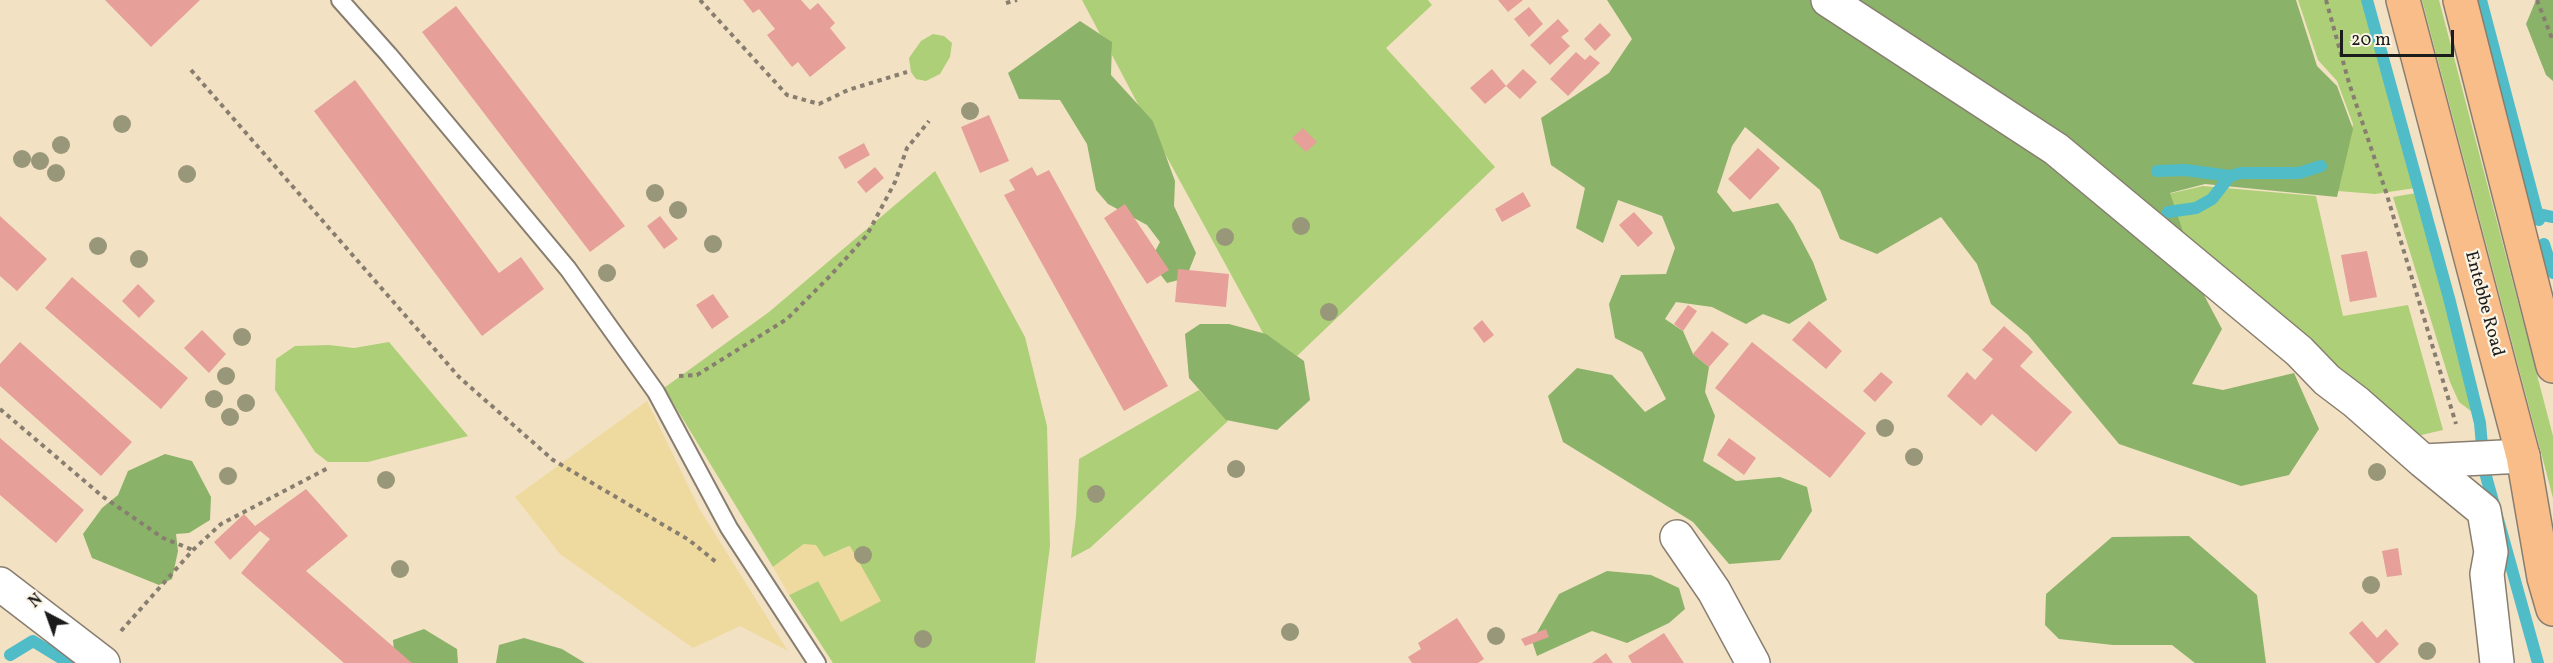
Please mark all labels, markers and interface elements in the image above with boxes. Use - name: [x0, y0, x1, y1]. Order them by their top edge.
- scale bar: [2343, 18, 2457, 56]
- text: 20 m: [2351, 28, 2391, 53]
- street label: Entebbe Road: [2459, 249, 2507, 359]
- north arrow: [18, 585, 78, 645]
- text: N: [25, 589, 48, 614]

